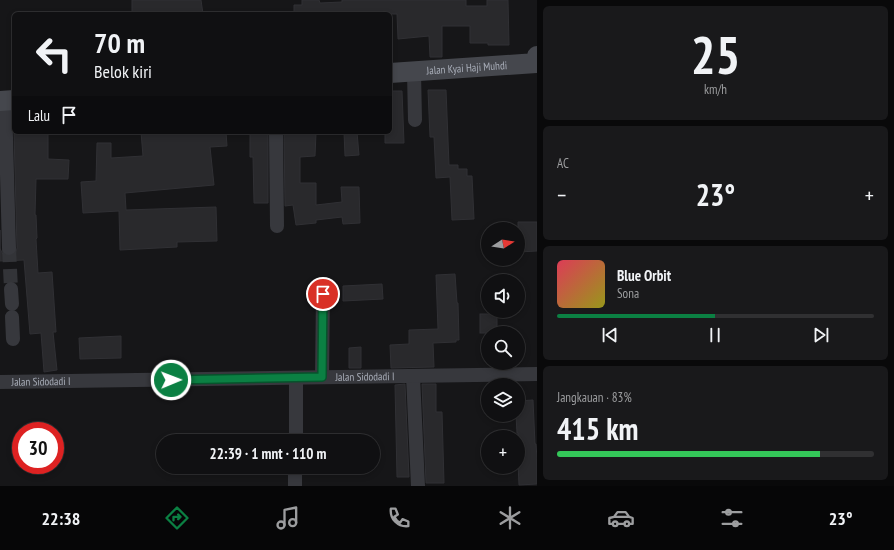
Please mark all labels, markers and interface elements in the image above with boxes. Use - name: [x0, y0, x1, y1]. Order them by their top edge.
- text: 25: [691, 21, 740, 88]
- text: 70 m: [94, 24, 145, 61]
- icon: left: [28, 28, 80, 80]
- street label: Jalan Kyai Haji Muhdi: [425, 58, 508, 78]
- text: Belok kiri: [94, 60, 152, 83]
- text: km/h: [704, 81, 727, 98]
- icon: arrive: [58, 104, 80, 126]
- text: Lalu: [28, 106, 50, 125]
- text: AC: [557, 155, 569, 172]
- text: 23°: [696, 175, 735, 214]
- text: −: [557, 181, 566, 209]
- text: +: [865, 181, 874, 209]
- north arrow: [481, 222, 525, 266]
- map controls: [481, 222, 525, 474]
- text: Blue Orbit: [617, 266, 671, 285]
- button: sound: [481, 274, 525, 318]
- pin: [306, 277, 340, 311]
- icon: arrive: [312, 283, 334, 305]
- text: Sona: [617, 285, 639, 302]
- icon: previous: [599, 324, 621, 346]
- icon: pause: [704, 324, 726, 346]
- icon: next: [810, 324, 832, 346]
- button: search: [481, 326, 525, 370]
- position arrow: [150, 359, 192, 401]
- street label: Jalan Sidodadi I: [334, 369, 395, 384]
- street label: Jalan Sidodadi I: [10, 374, 71, 389]
- button: layers: [481, 378, 525, 422]
- text: Jangkauan · 83%: [557, 389, 632, 406]
- text: 415 km: [557, 409, 638, 448]
- speed limit sign: 30: [12, 422, 64, 474]
- button: +: [481, 430, 525, 474]
- text: 22:39 · 1 mnt · 110 m: [210, 444, 326, 463]
- icon: directions: [163, 504, 191, 532]
- icon: music: [274, 504, 302, 532]
- icon: phone: [385, 504, 413, 532]
- icon: climate: [496, 504, 524, 532]
- icon: car: [607, 504, 635, 532]
- icon: filters: [718, 504, 746, 532]
- text: 22:38: [41, 507, 80, 530]
- text: 23°: [829, 507, 853, 530]

